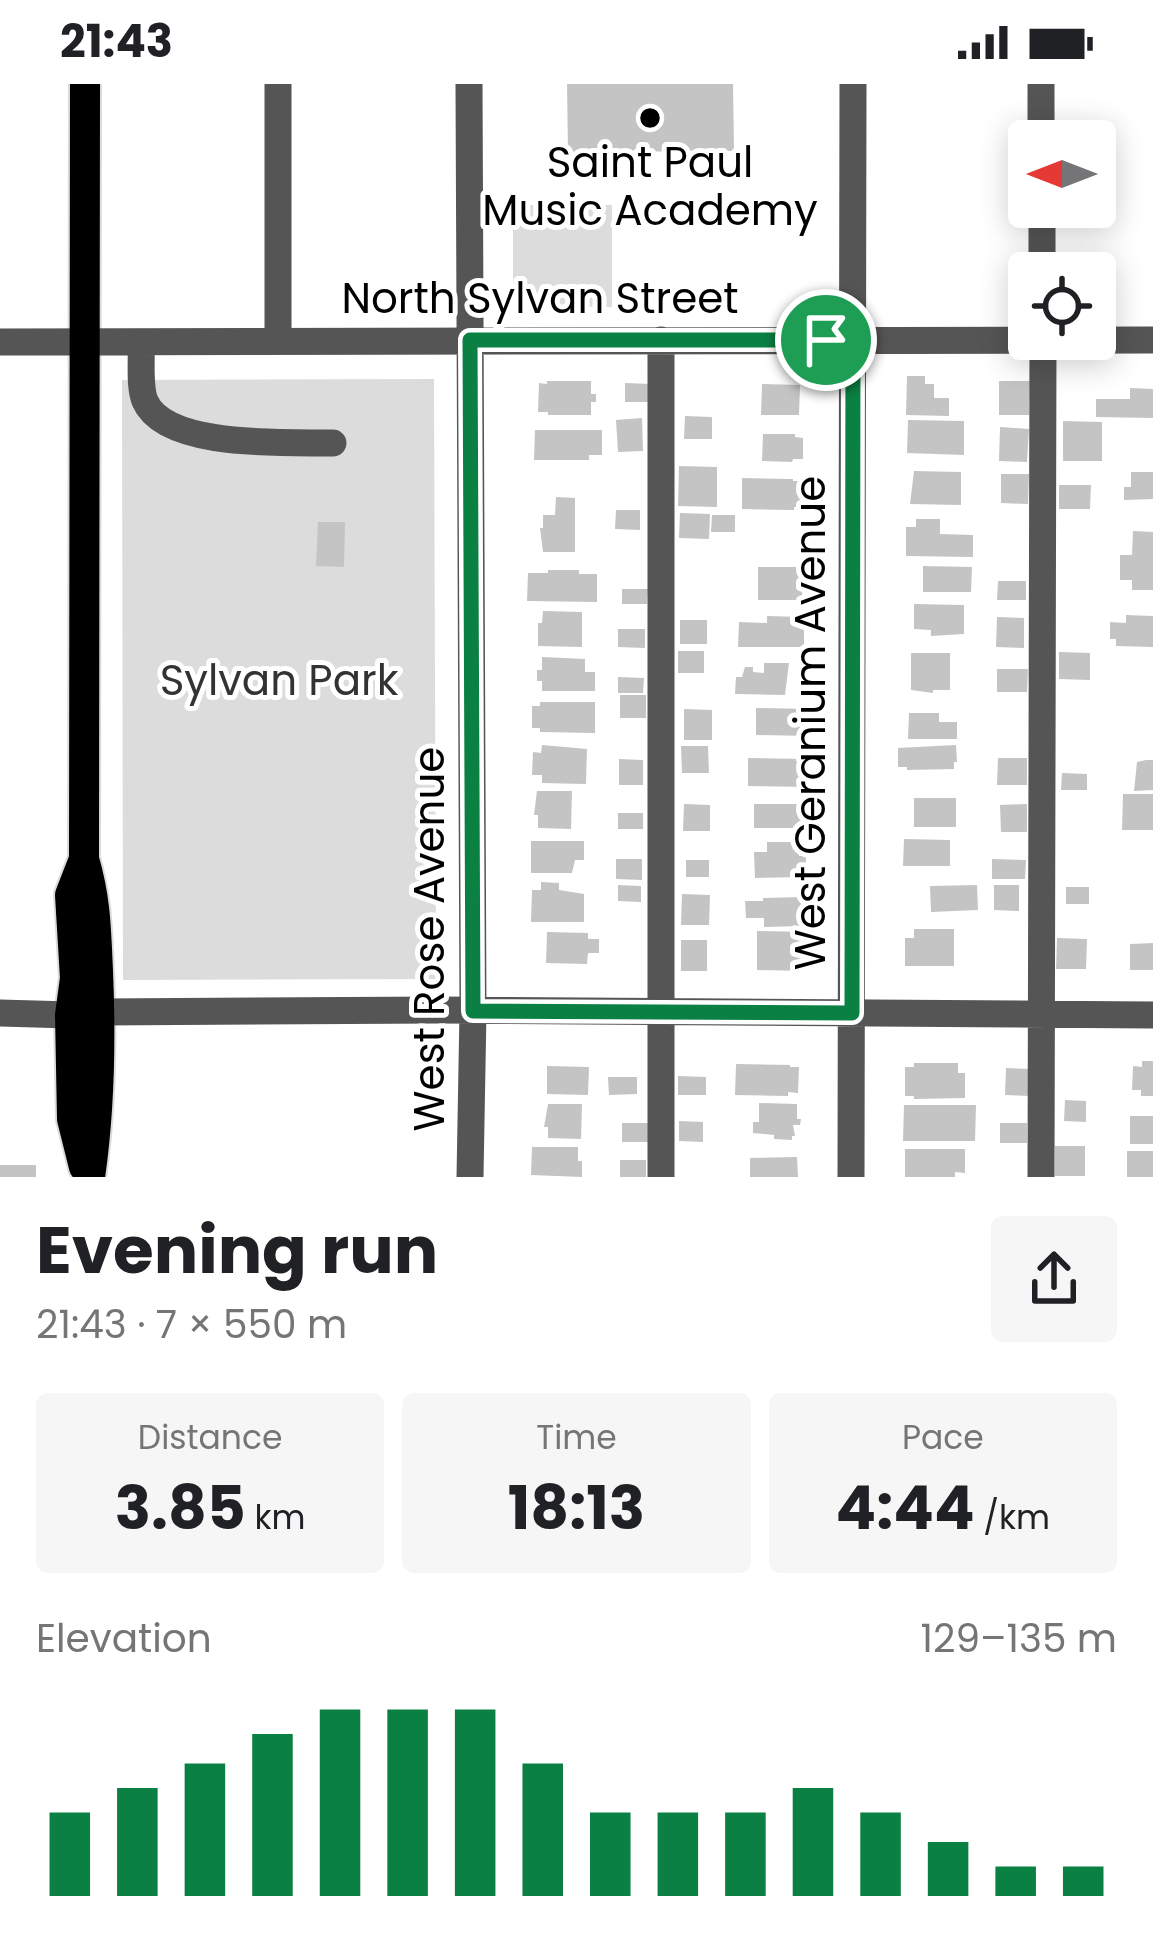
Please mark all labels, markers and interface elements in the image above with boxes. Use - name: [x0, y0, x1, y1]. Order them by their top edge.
- text: 21:43: [60, 10, 173, 73]
- marker: Saint Paul Music Academy: [637, 105, 663, 131]
- north arrow: [1008, 120, 1116, 228]
- map controls: [1008, 120, 1116, 360]
- place label: Saint Paul Music Academy: [482, 133, 818, 240]
- button: locate: [1008, 252, 1116, 360]
- street label: North Sylvan Street: [341, 269, 739, 328]
- pin: [775, 289, 877, 391]
- icon: arrive: [793, 307, 859, 373]
- street label: West Geranium Avenue: [781, 476, 840, 970]
- park label: Sylvan Park: [160, 651, 399, 710]
- street label: West Rose Avenue: [400, 747, 459, 1131]
- text: Evening run: [36, 1204, 438, 1296]
- button: share: [991, 1216, 1117, 1342]
- text: 21:43 · 7 × 550 m: [36, 1297, 347, 1352]
- text: Distance: [138, 1414, 282, 1461]
- text: Time: [536, 1414, 617, 1461]
- text: Pace: [902, 1414, 984, 1461]
- text: 3.85: [115, 1466, 246, 1550]
- text: 18:13: [508, 1466, 645, 1550]
- text: 4:44: [836, 1466, 975, 1550]
- text: km: [246, 1494, 306, 1541]
- text: /km: [975, 1494, 1050, 1541]
- text: Elevation: [36, 1611, 212, 1666]
- text: 129–135 m: [921, 1611, 1117, 1666]

